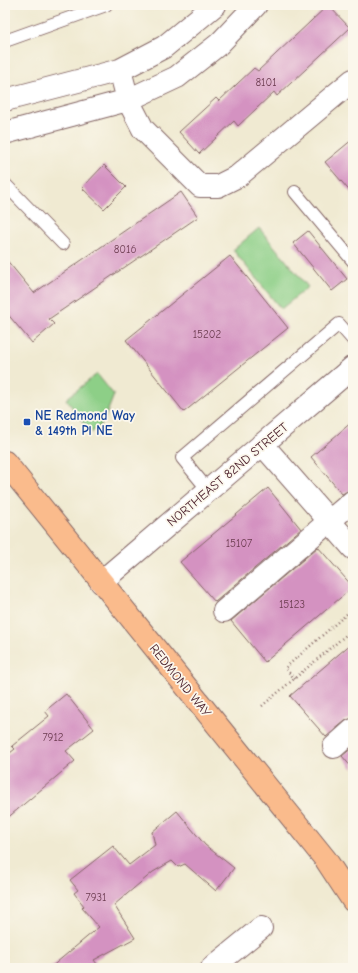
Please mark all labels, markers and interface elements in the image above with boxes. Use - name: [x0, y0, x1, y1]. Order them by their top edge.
- house number: 8101: [255, 76, 277, 89]
- house number: 8016: [114, 243, 136, 256]
- house number: 15202: [193, 328, 222, 341]
- place label: NE Redmond Way & 149th Pl NE: [35, 408, 135, 438]
- marker: NE Redmond Way & 149th Pl NE: [22, 417, 32, 427]
- street label: NORTHEAST 82ND STREET: [164, 419, 291, 529]
- house number: 15107: [226, 537, 252, 550]
- house number: 15123: [279, 598, 305, 611]
- street label: REDMOND WAY: [147, 641, 215, 720]
- house number: 7912: [42, 731, 64, 744]
- house number: 7931: [86, 891, 106, 904]

